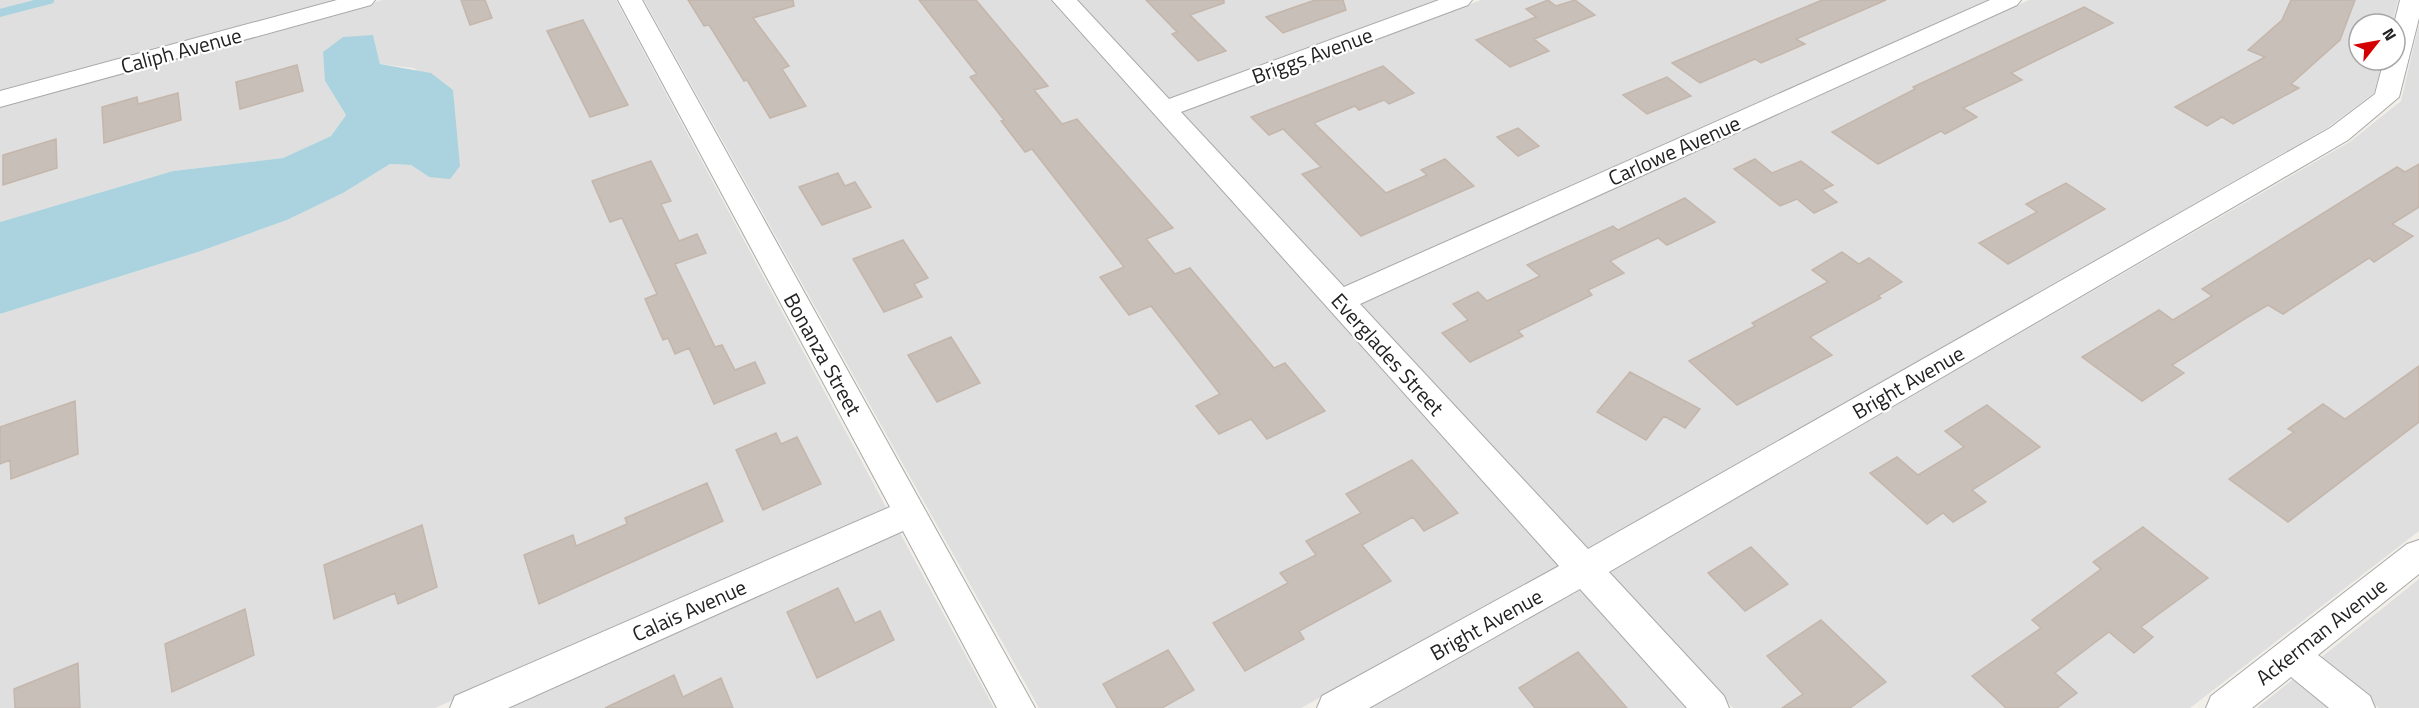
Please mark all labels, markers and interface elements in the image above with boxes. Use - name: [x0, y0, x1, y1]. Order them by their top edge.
- north arrow: [2347, 12, 2407, 72]
- street label: Caliph Avenue: [117, 18, 245, 82]
- street label: Briggs Avenue: [1247, 18, 1377, 92]
- text: N: [2377, 23, 2403, 45]
- street label: Carlowe Avenue: [1603, 107, 1745, 193]
- street label: Everglades Street: [1324, 286, 1452, 423]
- street label: Bonanza Street: [776, 287, 870, 422]
- street label: Bright Avenue: [1846, 337, 1970, 427]
- street label: Ackerman Avenue: [2249, 569, 2393, 693]
- street label: Calais Avenue: [627, 571, 751, 649]
- street label: Bright Avenue: [1424, 580, 1548, 668]

